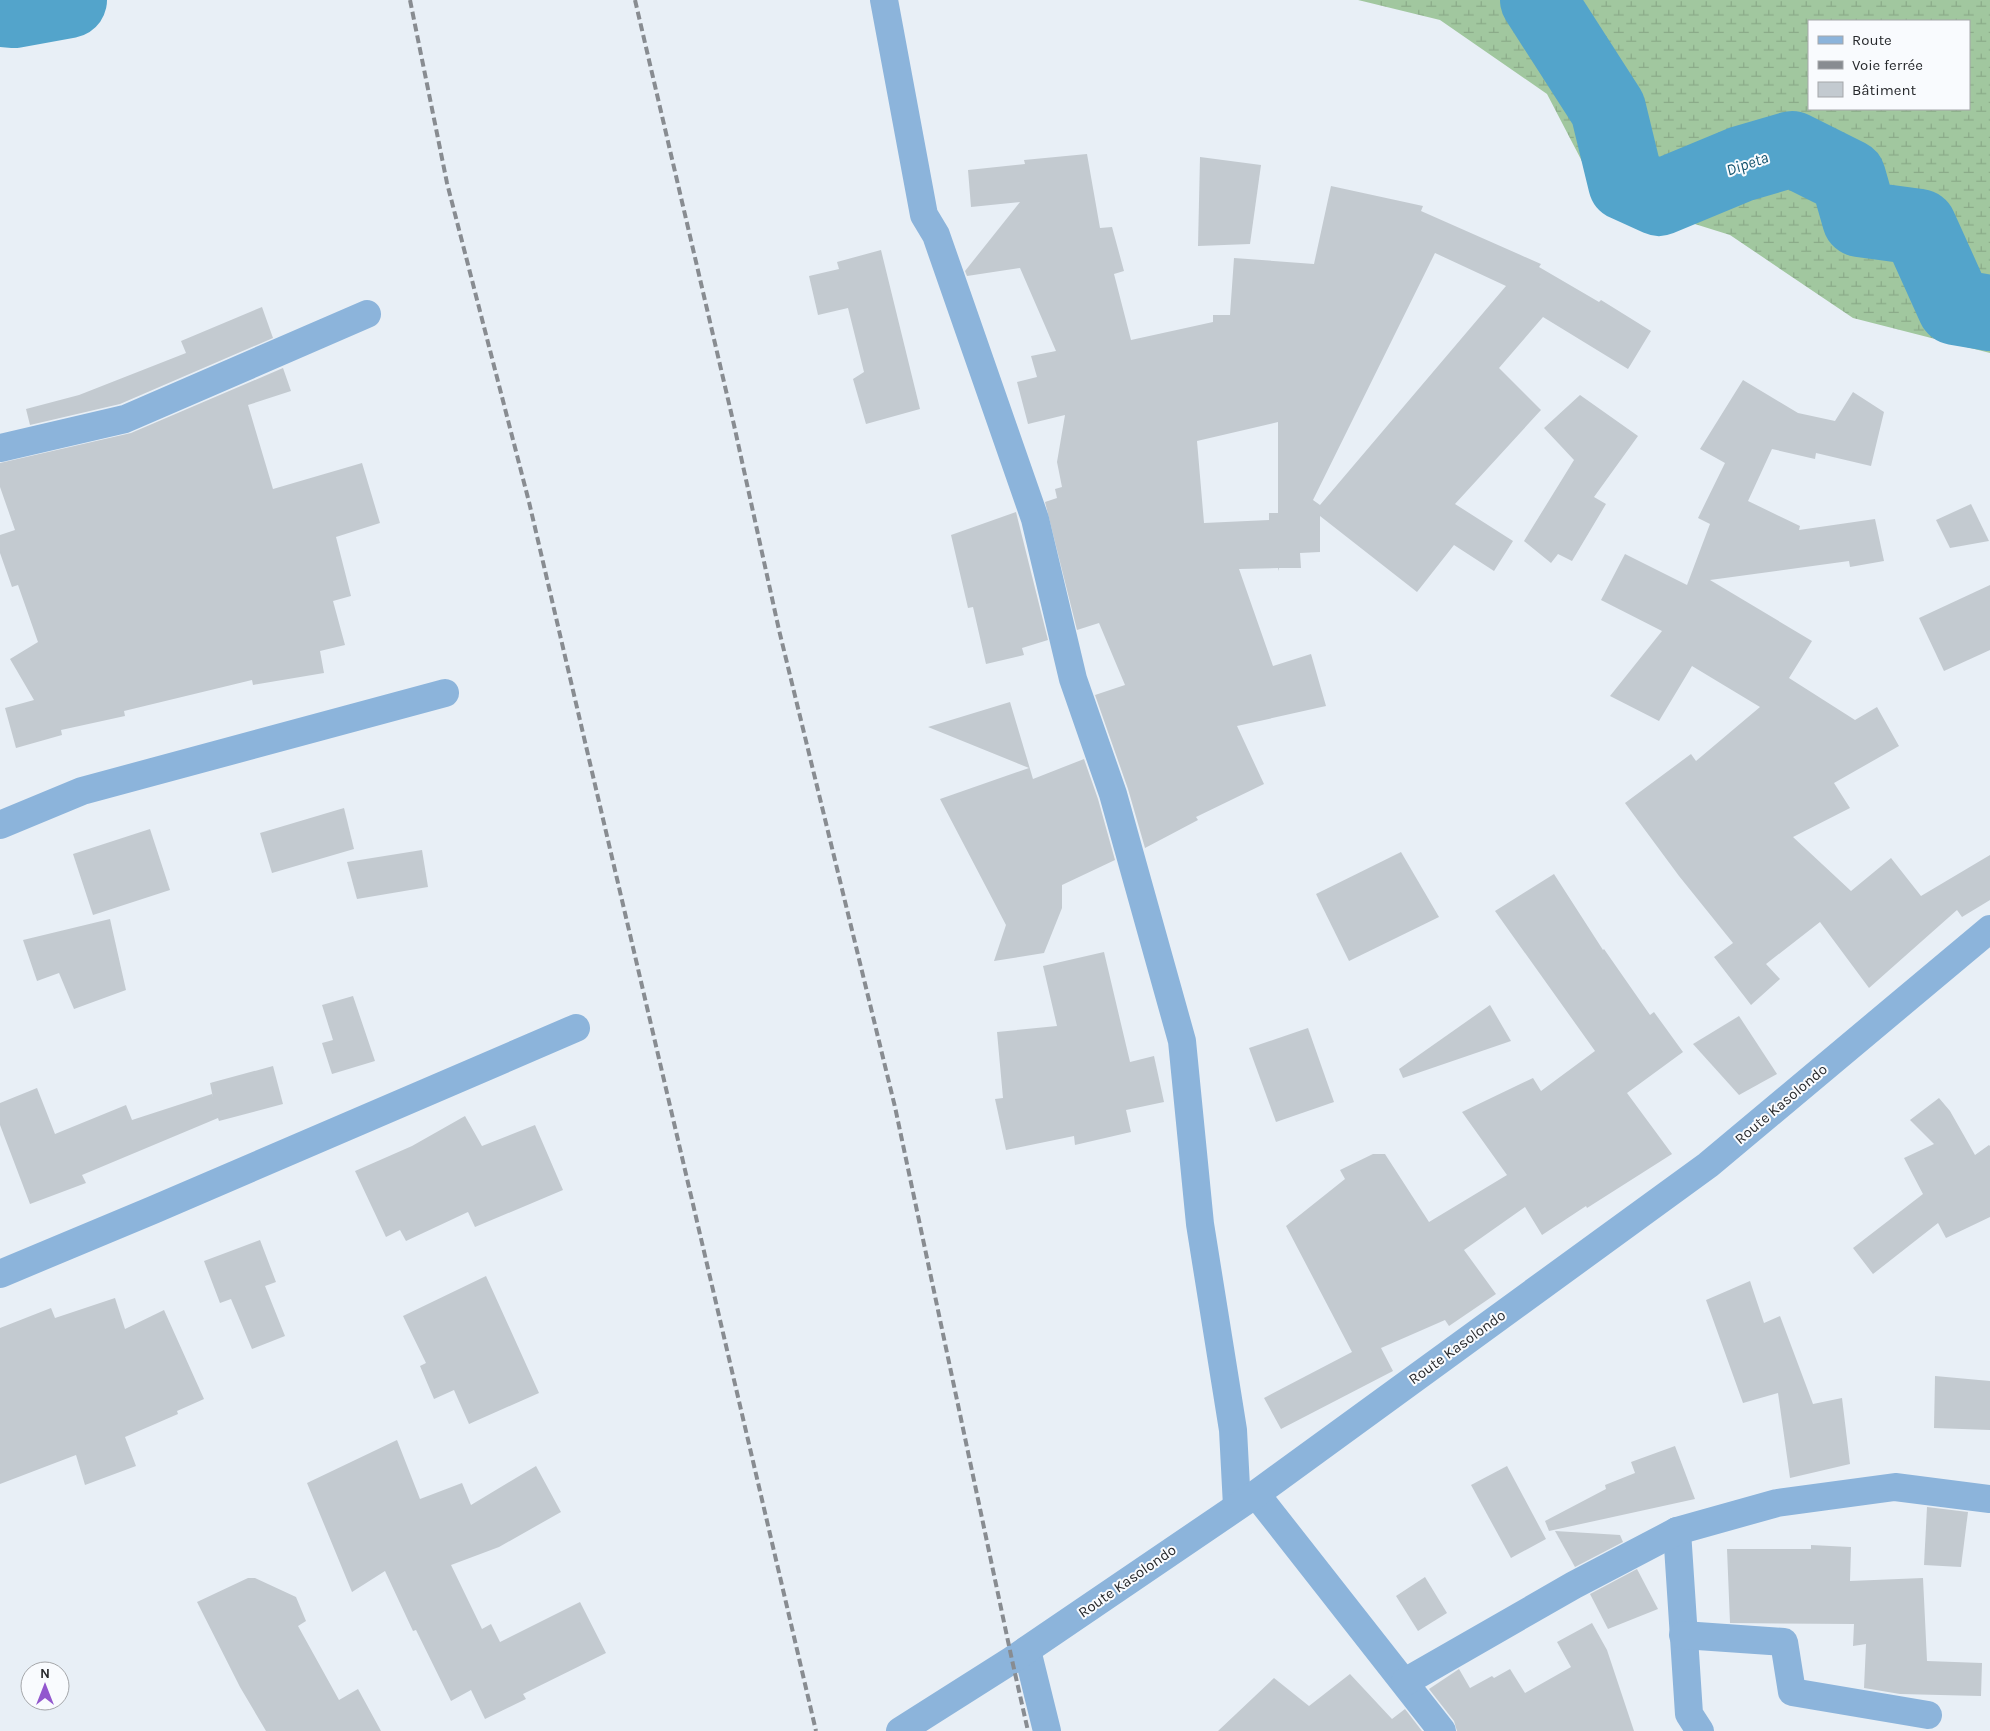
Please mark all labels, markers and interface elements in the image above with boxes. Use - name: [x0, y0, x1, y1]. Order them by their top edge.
- legend: [1808, 20, 1970, 110]
- text: Route: [1852, 31, 1892, 49]
- text: Voie ferrée: [1852, 56, 1923, 74]
- text: Bâtiment: [1852, 81, 1916, 99]
- water label: Dipeta: [1724, 147, 1771, 179]
- street label: Route Kasolondo: [1731, 1060, 1831, 1148]
- street label: Route Kasolondo: [1405, 1306, 1509, 1388]
- street label: Route Kasolondo: [1075, 1541, 1179, 1621]
- north arrow: [20, 1661, 70, 1711]
- text: N: [40, 1665, 50, 1682]

